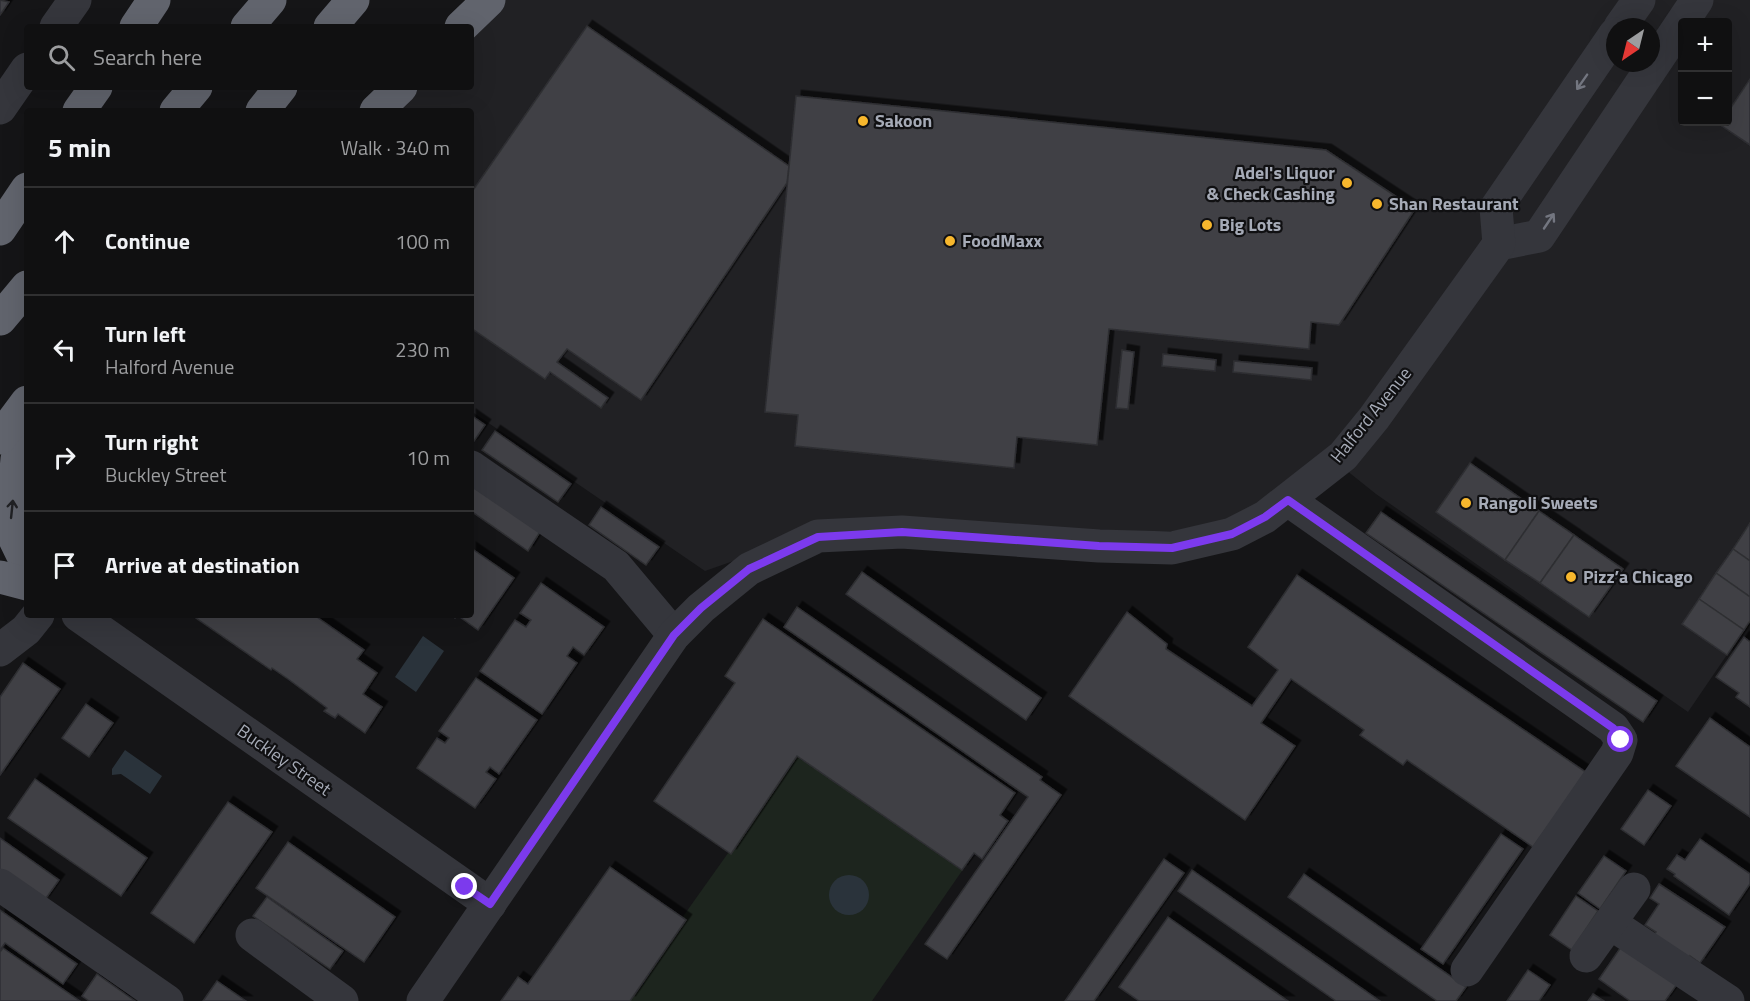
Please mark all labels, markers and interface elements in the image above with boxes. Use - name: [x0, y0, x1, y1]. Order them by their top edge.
- north arrow: [1606, 18, 1660, 72]
- map controls: [1678, 18, 1732, 126]
- button: +: [1678, 18, 1732, 72]
- search box: [24, 24, 474, 90]
- text: Search here: [93, 40, 202, 74]
- icon: search: [45, 41, 78, 74]
- button: −: [1678, 72, 1732, 126]
- one-way arrow: [1575, 73, 1587, 90]
- place label: Sakoon: [875, 107, 932, 134]
- marker: Sakoon: [856, 114, 870, 128]
- text: 5 min: [48, 128, 111, 167]
- text: Walk · 340 m: [341, 132, 450, 163]
- place label: Adel's Liquor & Check Cashing: [1207, 159, 1335, 207]
- marker: Adel's Liquor & Check Cashing: [1340, 176, 1354, 190]
- place label: Shan Restaurant: [1389, 190, 1519, 217]
- marker: Shan Restaurant: [1370, 197, 1384, 211]
- place label: Big Lots: [1219, 211, 1281, 238]
- one-way arrow: [1543, 214, 1555, 230]
- marker: Big Lots: [1200, 218, 1214, 232]
- text: Continue: [105, 224, 190, 258]
- icon: ahead: [48, 225, 81, 258]
- text: 100 m: [395, 226, 450, 257]
- place label: FoodMaxx: [962, 227, 1042, 254]
- marker: FoodMaxx: [943, 234, 957, 248]
- text: Turn left: [105, 317, 186, 351]
- icon: left: [48, 333, 81, 366]
- text: 230 m: [395, 334, 450, 365]
- text: Halford Avenue: [105, 351, 234, 382]
- street label: Halford Avenue: [1323, 361, 1418, 468]
- text: Turn right: [105, 425, 199, 459]
- icon: right: [48, 441, 81, 474]
- text: 10 m: [406, 442, 450, 473]
- text: Buckley Street: [105, 459, 226, 490]
- place label: Rangoli Sweets: [1478, 489, 1598, 516]
- marker: Rangoli Sweets: [1459, 496, 1473, 510]
- one-way arrow: [7, 500, 18, 519]
- text: Arrive at destination: [105, 548, 300, 582]
- icon: arrive: [48, 549, 81, 582]
- place label: Pizz’a Chicago: [1583, 563, 1693, 590]
- marker: Pizz’a Chicago: [1564, 570, 1578, 584]
- street label: Buckley Street: [232, 717, 337, 802]
- route start: [1607, 726, 1633, 752]
- route end: [451, 873, 477, 899]

